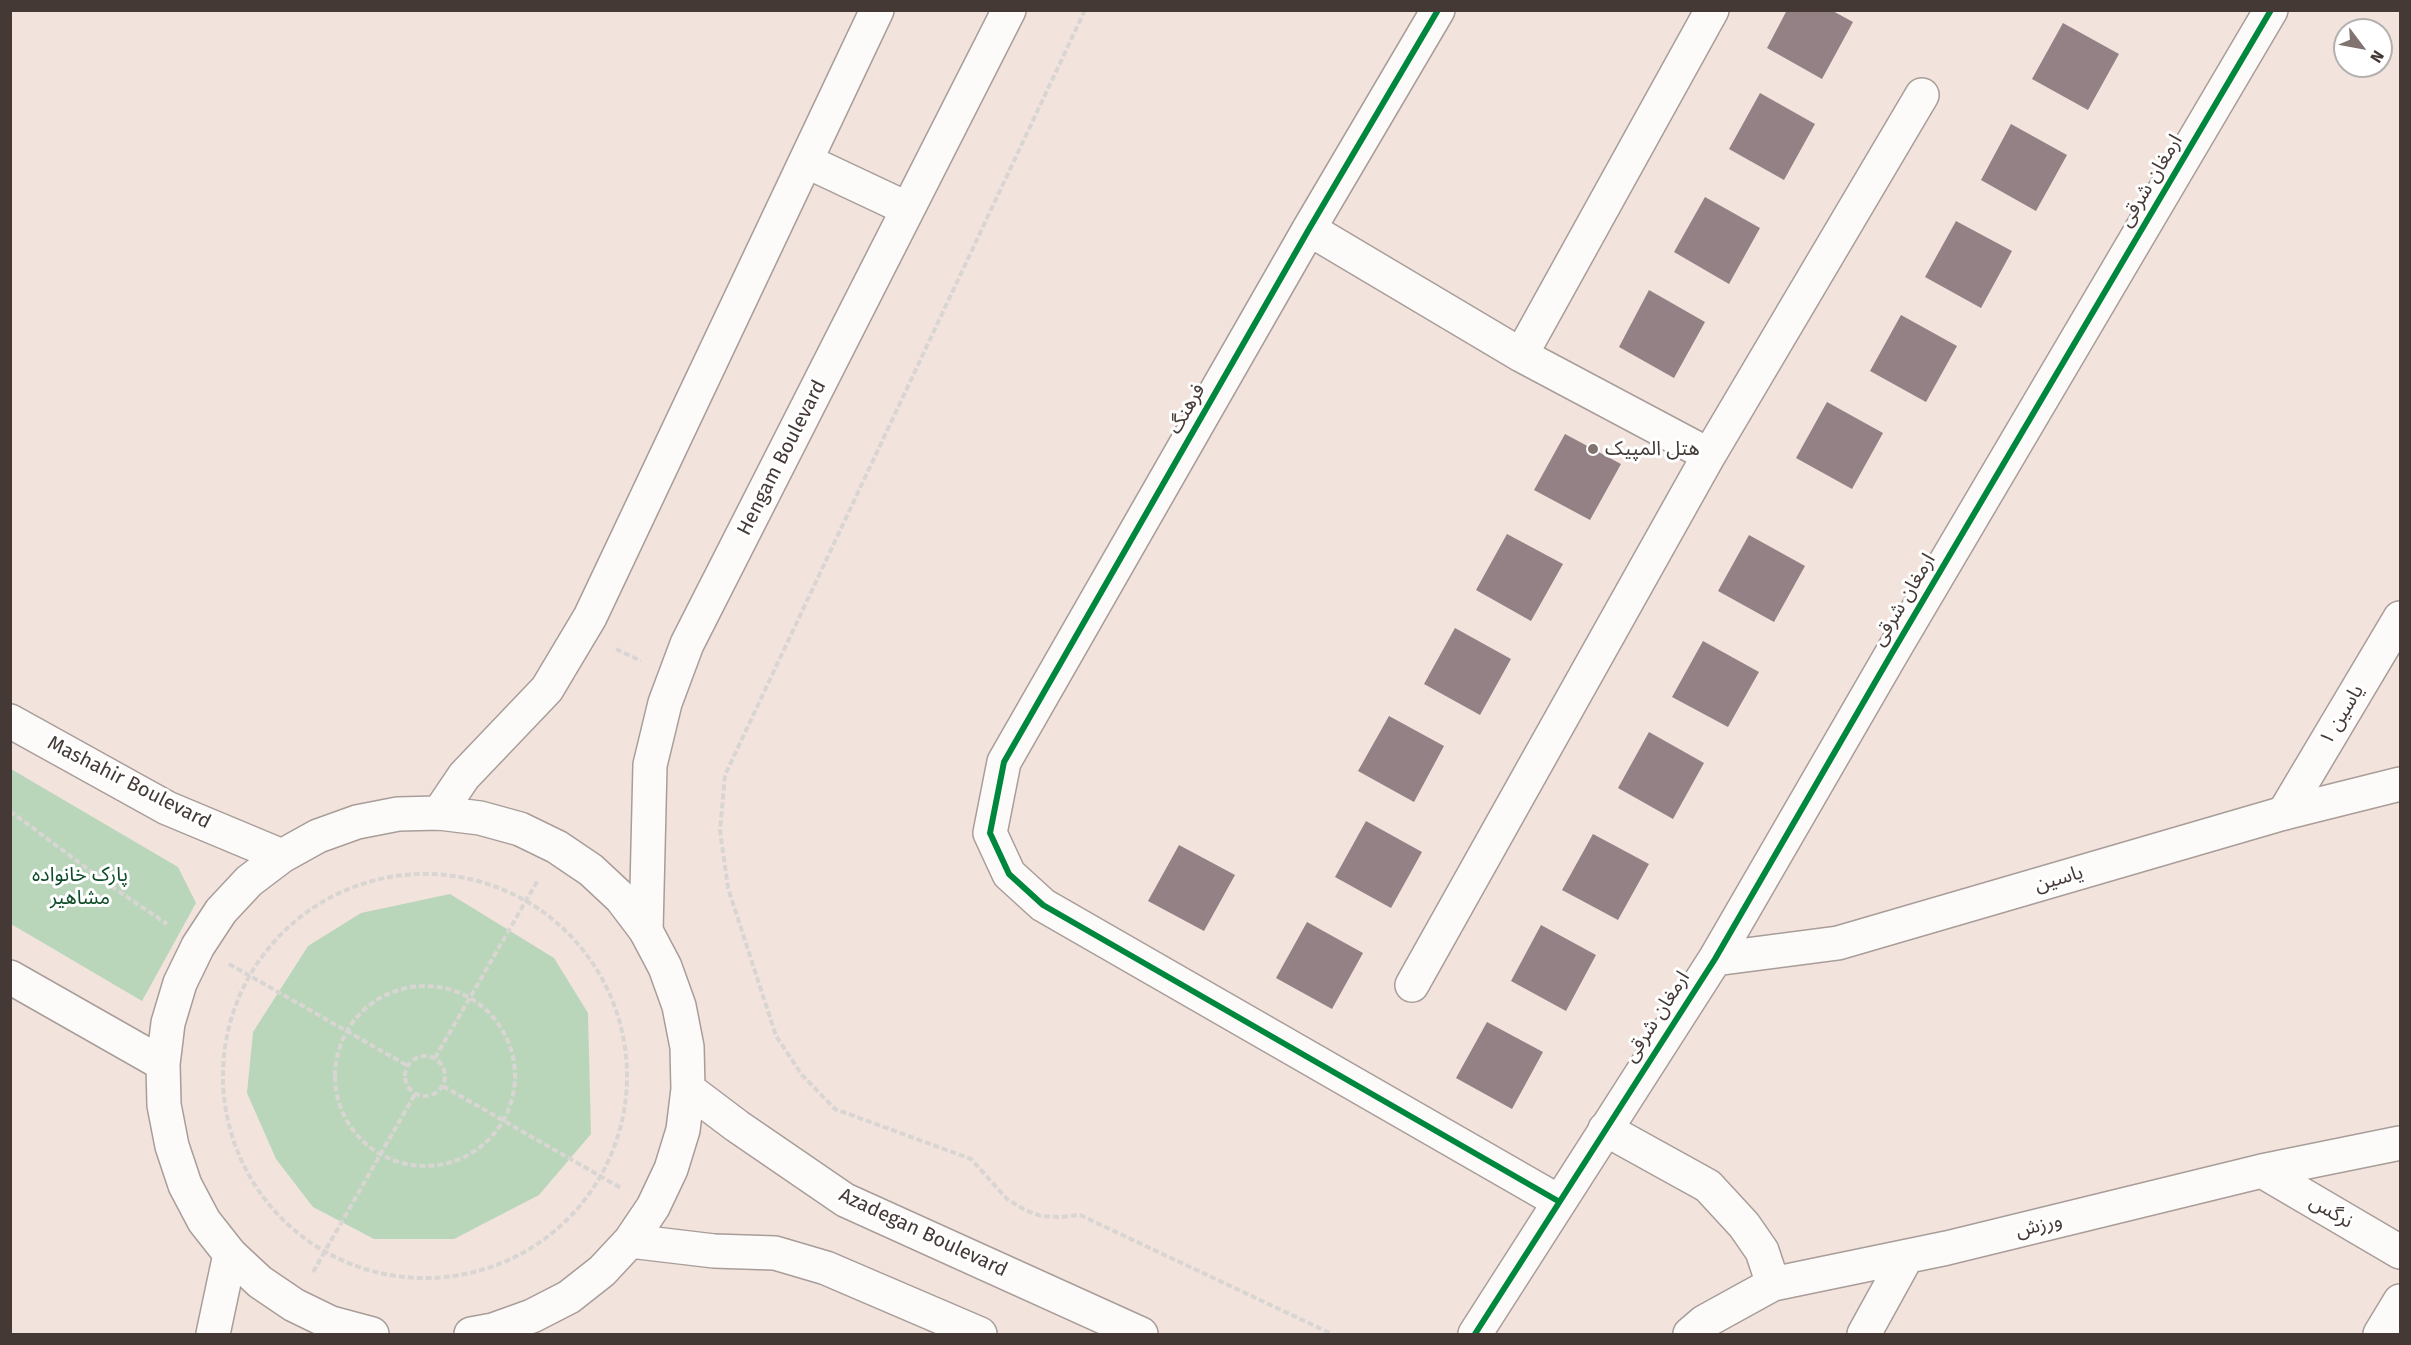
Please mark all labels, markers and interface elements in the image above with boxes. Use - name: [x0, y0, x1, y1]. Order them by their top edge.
- north arrow: [2333, 18, 2393, 78]
- text: N: [2366, 47, 2388, 66]
- street label: ارمغان شرقی: [2114, 130, 2188, 232]
- street label: Hengam Boulevard: [732, 376, 832, 540]
- street label: فرهنگ: [1163, 380, 1211, 438]
- place label: هتل المپیک: [1605, 437, 1700, 461]
- marker: هتل المپیک: [1586, 442, 1600, 456]
- street label: ارمغان شرقی: [1867, 549, 1941, 651]
- street label: یاسین ۱: [2315, 680, 2369, 750]
- street label: Mashahir Boulevard: [43, 731, 215, 835]
- street label: یاسین: [2032, 861, 2086, 897]
- park label: پارک خانواده مشاهیر: [32, 863, 128, 910]
- street label: ارمغان شرقی: [1619, 967, 1695, 1067]
- street label: Azadegan Boulevard: [835, 1183, 1011, 1283]
- street label: نرگس: [2305, 1190, 2357, 1234]
- street label: ورزش: [2013, 1209, 2065, 1243]

